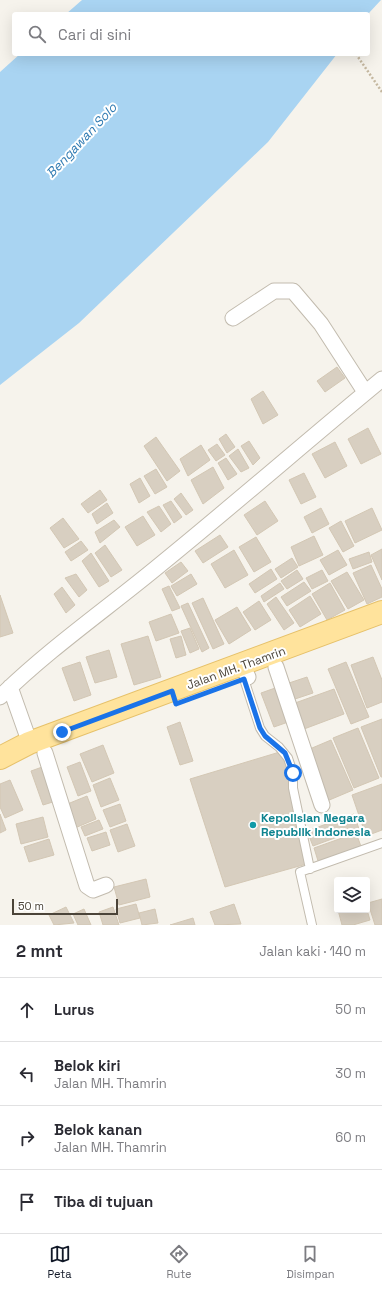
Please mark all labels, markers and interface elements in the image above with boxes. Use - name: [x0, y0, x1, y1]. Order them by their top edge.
- search box: [12, 12, 370, 56]
- icon: search: [26, 23, 48, 45]
- text: Cari di sini: [58, 25, 131, 44]
- water label: Bengawan Solo: [42, 99, 121, 181]
- street label: Jalan MH. Thamrin: [184, 643, 288, 693]
- route end: [53, 723, 71, 741]
- route start: [284, 764, 302, 782]
- place label: Kepolisian Negara Republik Indonesia: [261, 810, 371, 840]
- marker: Kepolisian Negara Republik Indonesia: [248, 820, 258, 830]
- map controls: [334, 877, 370, 913]
- button: layers: [334, 877, 370, 913]
- scale bar: [12, 897, 118, 916]
- text: 50 m: [18, 899, 44, 913]
- text: 2 mnt: [16, 940, 63, 962]
- text: Jalan kaki · 140 m: [259, 943, 366, 960]
- icon: ahead: [16, 999, 38, 1021]
- text: Lurus: [54, 1000, 94, 1019]
- text: 50 m: [335, 1001, 366, 1018]
- text: Belok kiri: [54, 1056, 120, 1075]
- icon: left: [16, 1063, 38, 1085]
- text: 30 m: [335, 1065, 366, 1082]
- text: Jalan MH. Thamrin: [54, 1075, 167, 1092]
- text: Belok kanan: [54, 1120, 142, 1139]
- icon: right: [16, 1127, 38, 1149]
- text: 60 m: [335, 1129, 366, 1146]
- text: Jalan MH. Thamrin: [54, 1139, 167, 1156]
- icon: arrive: [16, 1191, 38, 1213]
- text: Tiba di tujuan: [54, 1192, 153, 1211]
- tab: Peta: [47, 1243, 72, 1281]
- tab: Rute: [166, 1243, 192, 1281]
- tab: Disimpan: [286, 1243, 335, 1281]

